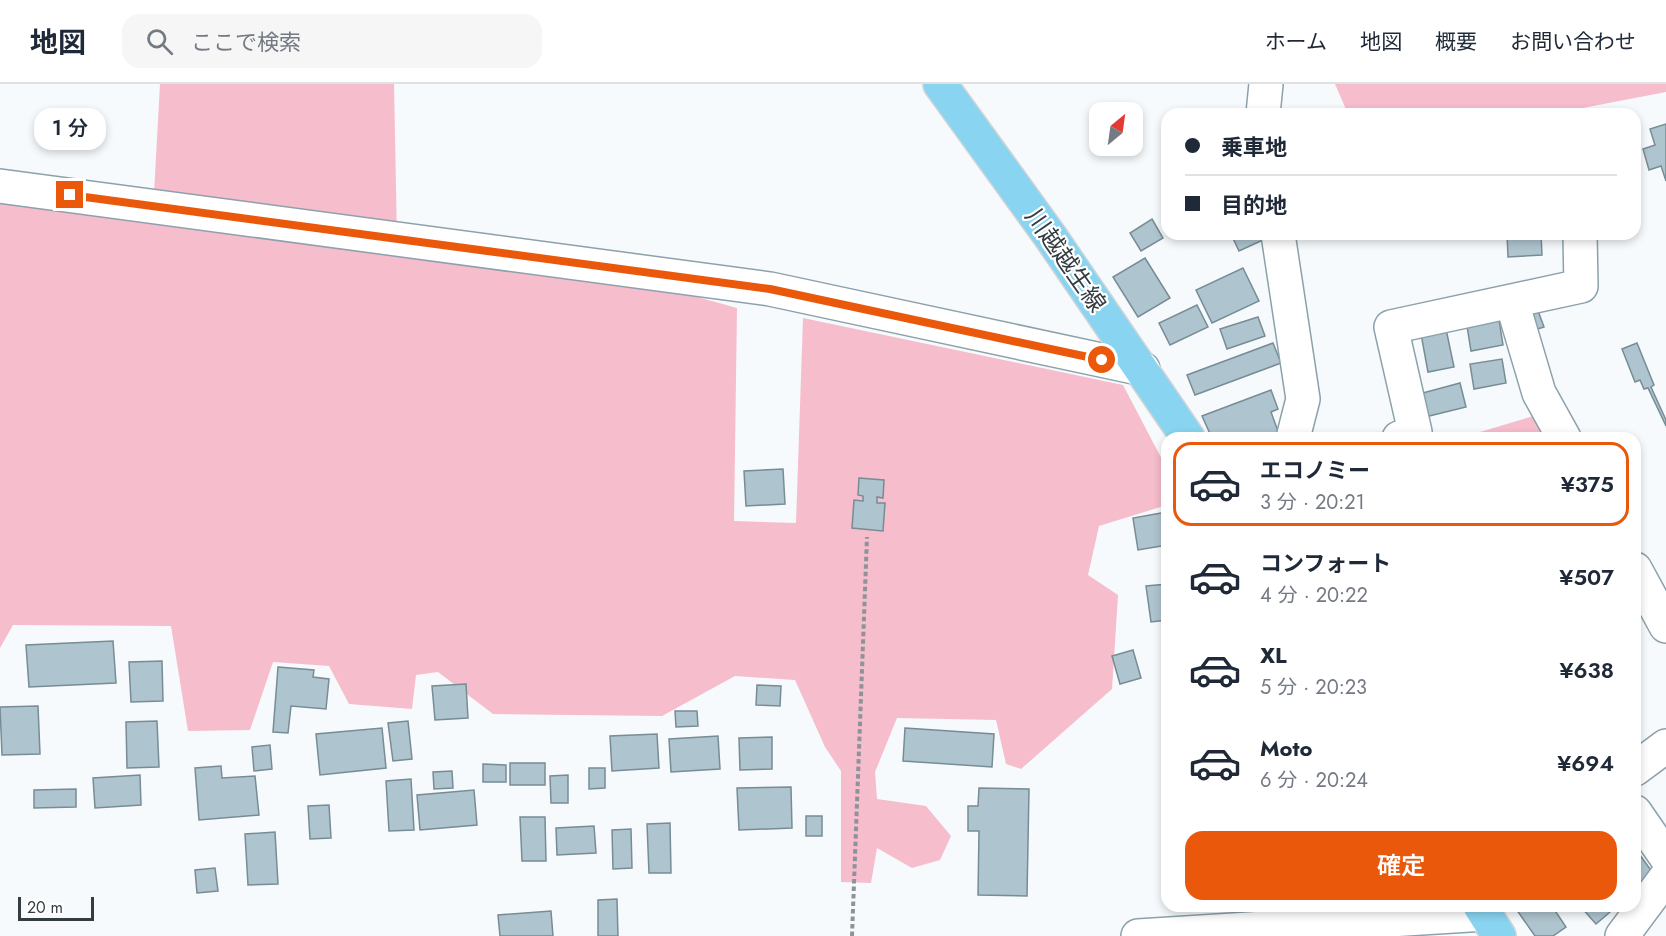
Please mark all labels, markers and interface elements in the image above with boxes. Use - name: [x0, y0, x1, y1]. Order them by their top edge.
- search box: [122, 14, 542, 68]
- text: 地図: [30, 22, 86, 63]
- icon: search: [143, 25, 176, 58]
- text: ここで検索: [191, 26, 301, 58]
- text: ホーム: [1265, 27, 1327, 57]
- text: 地図: [1360, 27, 1402, 57]
- text: 概要: [1435, 27, 1477, 57]
- text: お問い合わせ: [1510, 27, 1636, 57]
- north arrow: [1089, 102, 1143, 156]
- map controls: [1089, 102, 1143, 156]
- callout: 1 分: [34, 108, 106, 150]
- text: 1 分: [52, 114, 88, 143]
- text: 乗車地: [1221, 131, 1287, 163]
- route end: [56, 181, 83, 208]
- text: 目的地: [1221, 189, 1287, 221]
- street label: 川越越生線: [1017, 201, 1115, 319]
- route start: [1088, 346, 1115, 373]
- text: エコノミー: [1260, 454, 1370, 486]
- icon: car: [1188, 457, 1242, 511]
- text: ¥375: [1561, 468, 1614, 500]
- text: 3 分 · 20:21: [1260, 488, 1365, 517]
- text: コンフォート: [1260, 547, 1391, 579]
- icon: car: [1188, 550, 1242, 604]
- text: ¥507: [1559, 561, 1614, 593]
- text: 4 分 · 20:22: [1260, 581, 1368, 610]
- text: XL: [1260, 639, 1287, 671]
- icon: car: [1188, 643, 1242, 697]
- text: ¥638: [1559, 654, 1614, 686]
- text: 5 分 · 20:23: [1260, 673, 1367, 702]
- text: Moto: [1260, 732, 1313, 764]
- icon: car: [1188, 736, 1242, 790]
- text: ¥694: [1557, 747, 1614, 779]
- text: 6 分 · 20:24: [1260, 766, 1368, 795]
- button: 確定: [1185, 831, 1617, 900]
- scale bar: [18, 894, 94, 922]
- text: 20 m: [27, 896, 63, 919]

